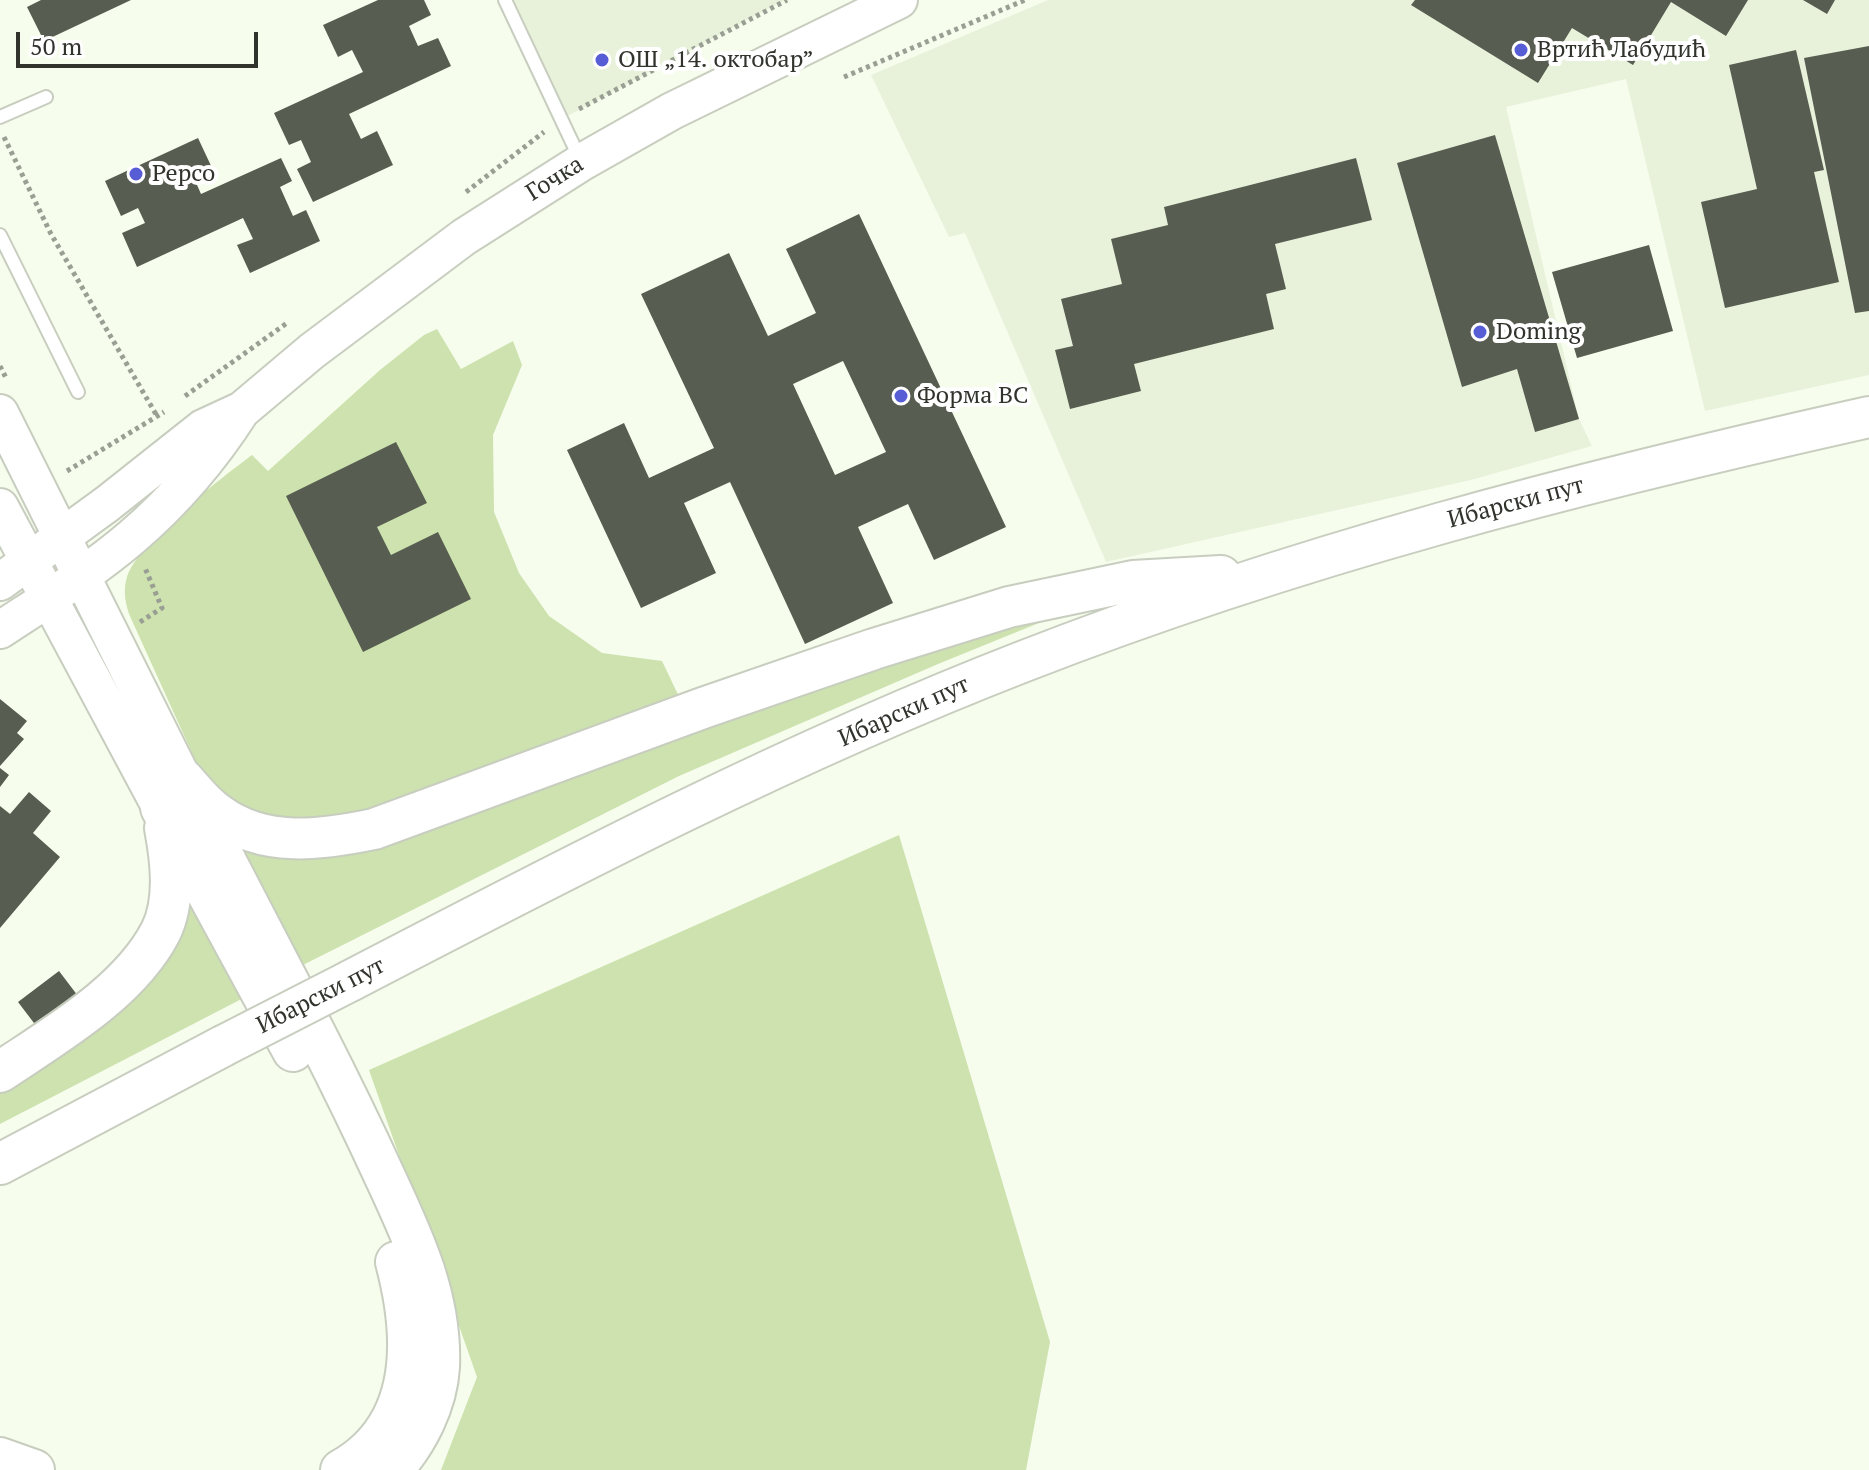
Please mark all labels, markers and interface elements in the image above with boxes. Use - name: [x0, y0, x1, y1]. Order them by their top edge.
- scale bar: [20, 16, 262, 66]
- text: 50 m: [30, 30, 82, 62]
- place label: Вртић Лабудић: [1537, 36, 1706, 64]
- marker: Вртић Лабудић: [1512, 41, 1530, 59]
- place label: ОШ „14. октобар”: [618, 46, 814, 74]
- marker: ОШ „14. октобар”: [593, 51, 611, 69]
- street label: Гочка: [521, 150, 589, 208]
- place label: Pepco: [152, 160, 215, 188]
- marker: Pepco: [127, 165, 145, 183]
- place label: Doming: [1496, 318, 1581, 346]
- marker: Doming: [1471, 323, 1489, 341]
- place label: Форма ВС: [917, 382, 1029, 410]
- marker: Форма ВС: [892, 387, 910, 405]
- street label: Ибарски пут: [1445, 471, 1587, 535]
- street label: Ибарски пут: [834, 670, 974, 754]
- street label: Ибарски пут: [252, 951, 390, 1041]

